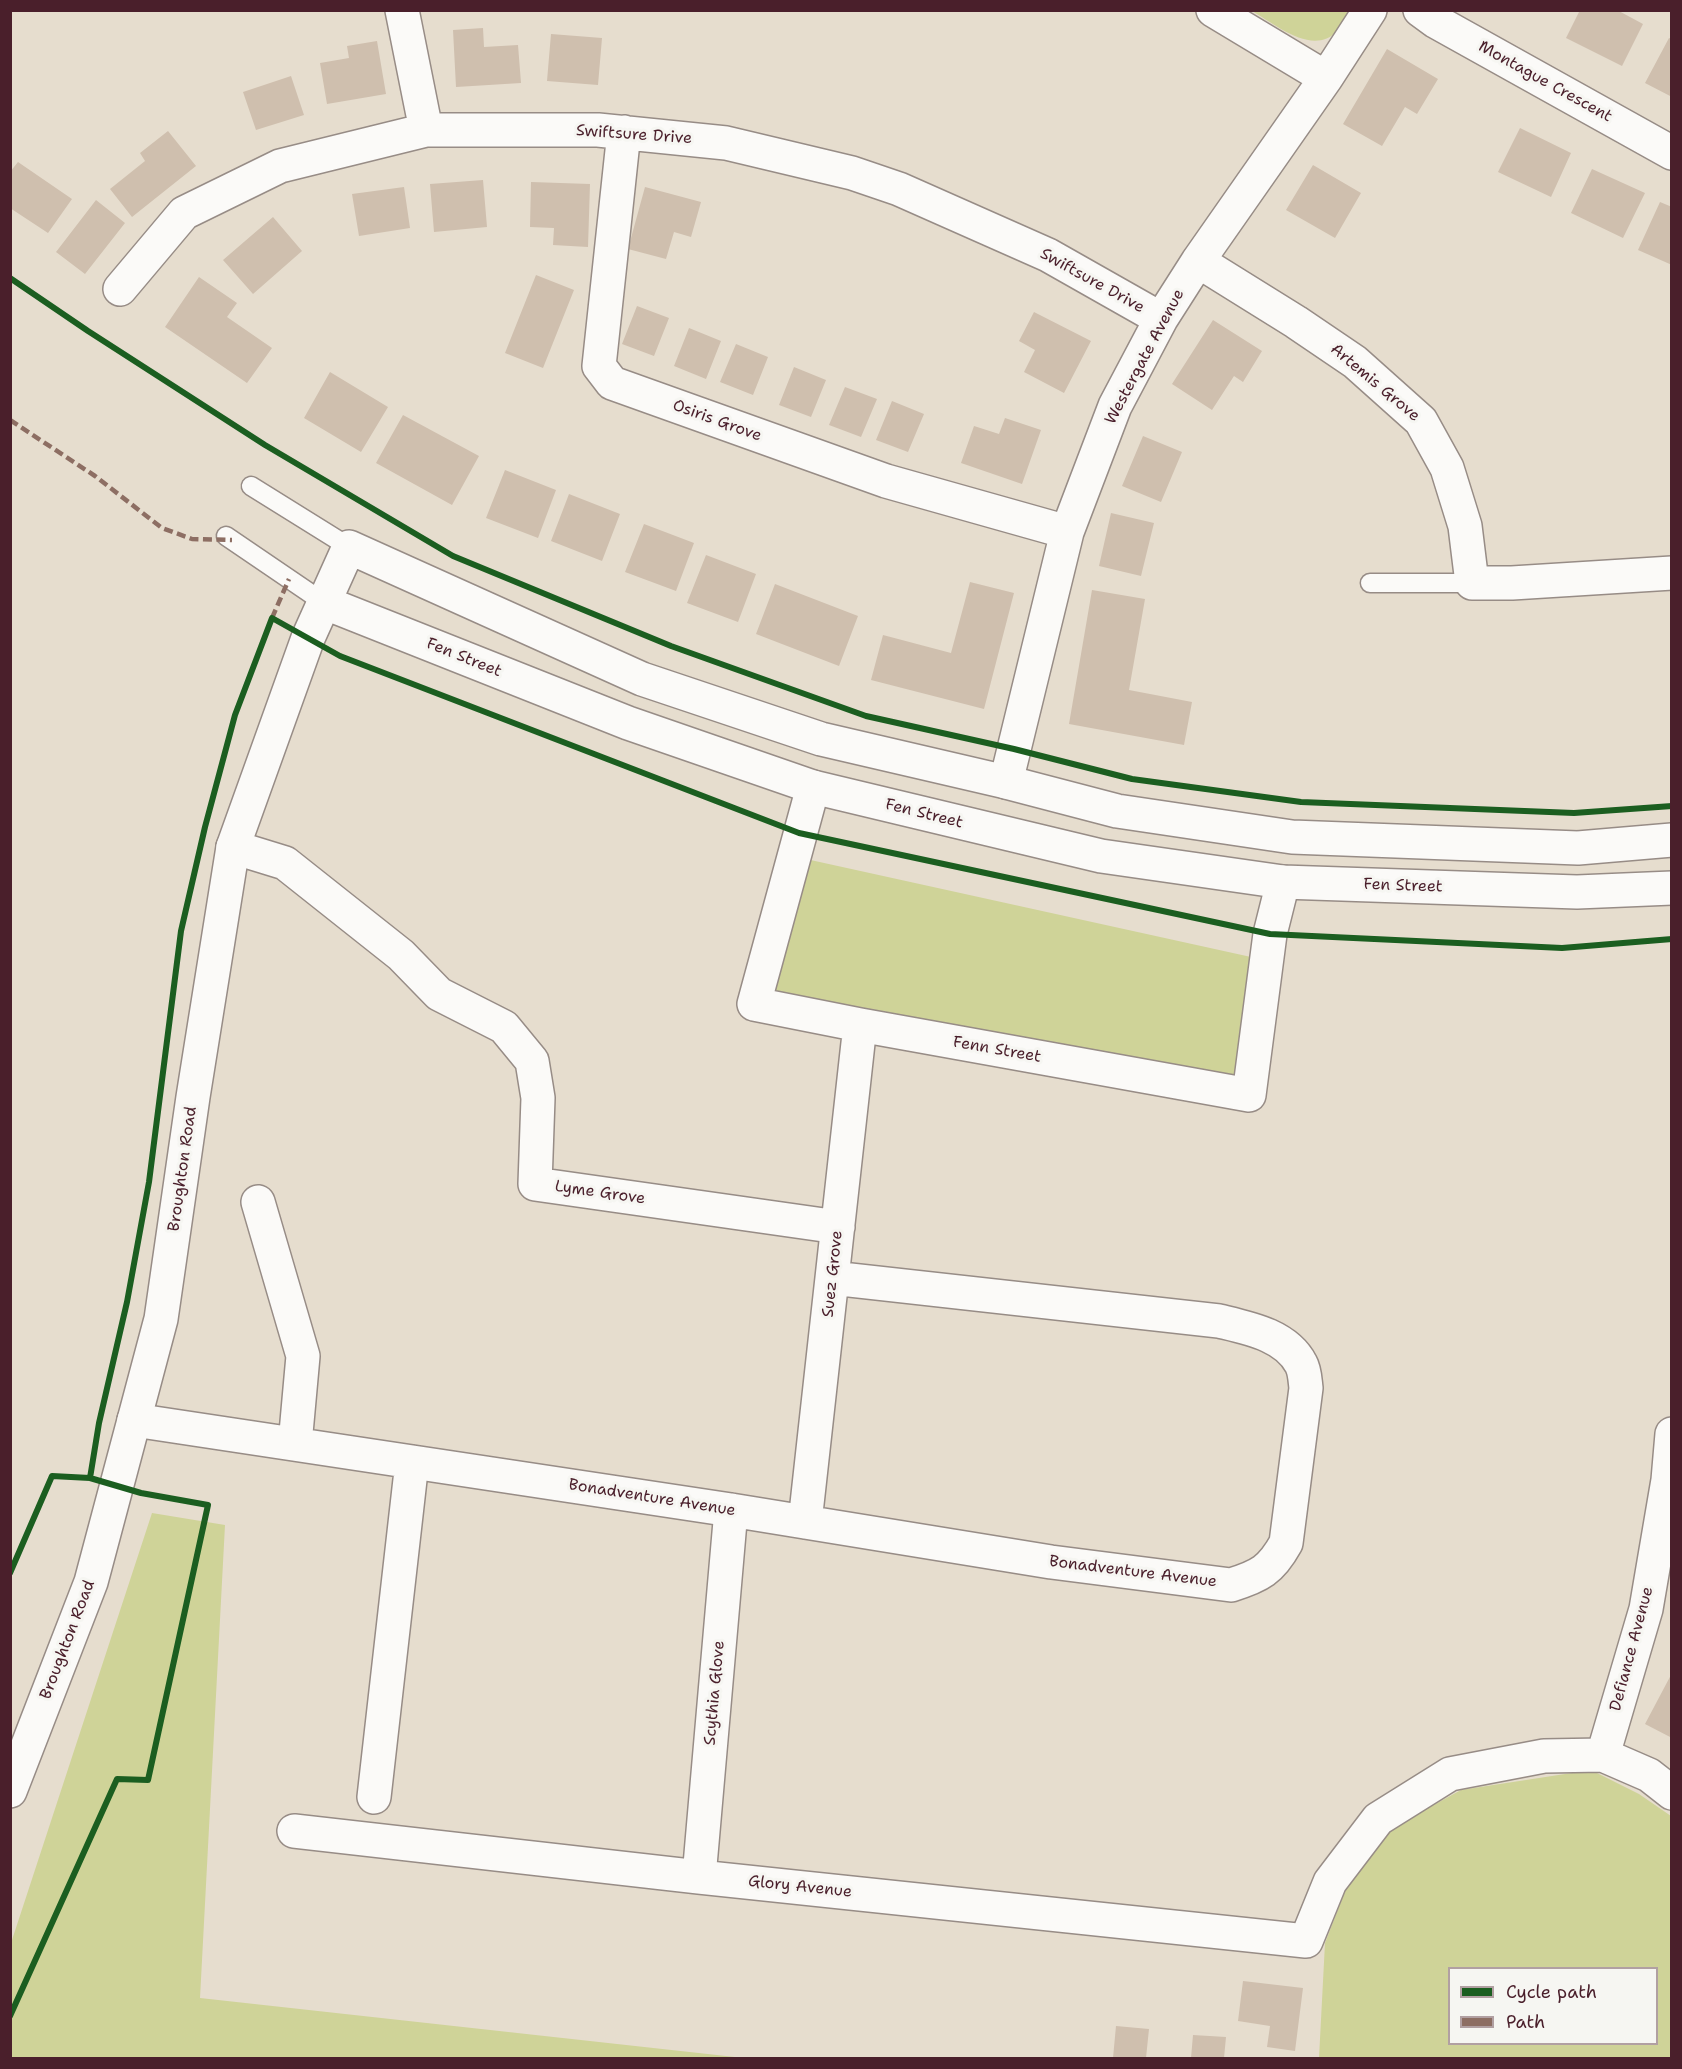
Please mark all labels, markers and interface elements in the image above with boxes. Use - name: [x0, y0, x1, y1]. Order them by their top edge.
- street label: Montague Crescent: [1475, 37, 1615, 127]
- street label: Swiftsure Drive: [575, 121, 693, 149]
- street label: Swiftsure Drive: [1037, 244, 1147, 318]
- street label: Westergate Avenue: [1101, 286, 1189, 428]
- street label: Artemis Grove: [1326, 340, 1424, 426]
- street label: Osiris Grove: [670, 396, 764, 446]
- street label: Fen Street: [424, 634, 504, 682]
- street label: Fen Street: [883, 795, 965, 833]
- street label: Fen Street: [1363, 875, 1443, 897]
- street label: Fenn Street: [951, 1033, 1043, 1067]
- street label: Broughton Road: [165, 1105, 201, 1233]
- street label: Lyme Grove: [554, 1177, 646, 1209]
- street label: Suez Grove: [819, 1230, 847, 1318]
- street label: Bonadventure Avenue: [567, 1475, 737, 1521]
- street label: Bonadventure Avenue: [1048, 1552, 1218, 1592]
- street label: Broughton Road: [36, 1578, 100, 1702]
- street label: Defiance Avenue: [1606, 1585, 1658, 1713]
- street label: Scythia Glove: [701, 1640, 729, 1746]
- street label: Glory Avenue: [747, 1872, 853, 1902]
- legend: [1448, 1967, 1658, 2045]
- text: Cycle path: [1506, 1980, 1597, 2004]
- text: Path: [1506, 2010, 1545, 2034]

